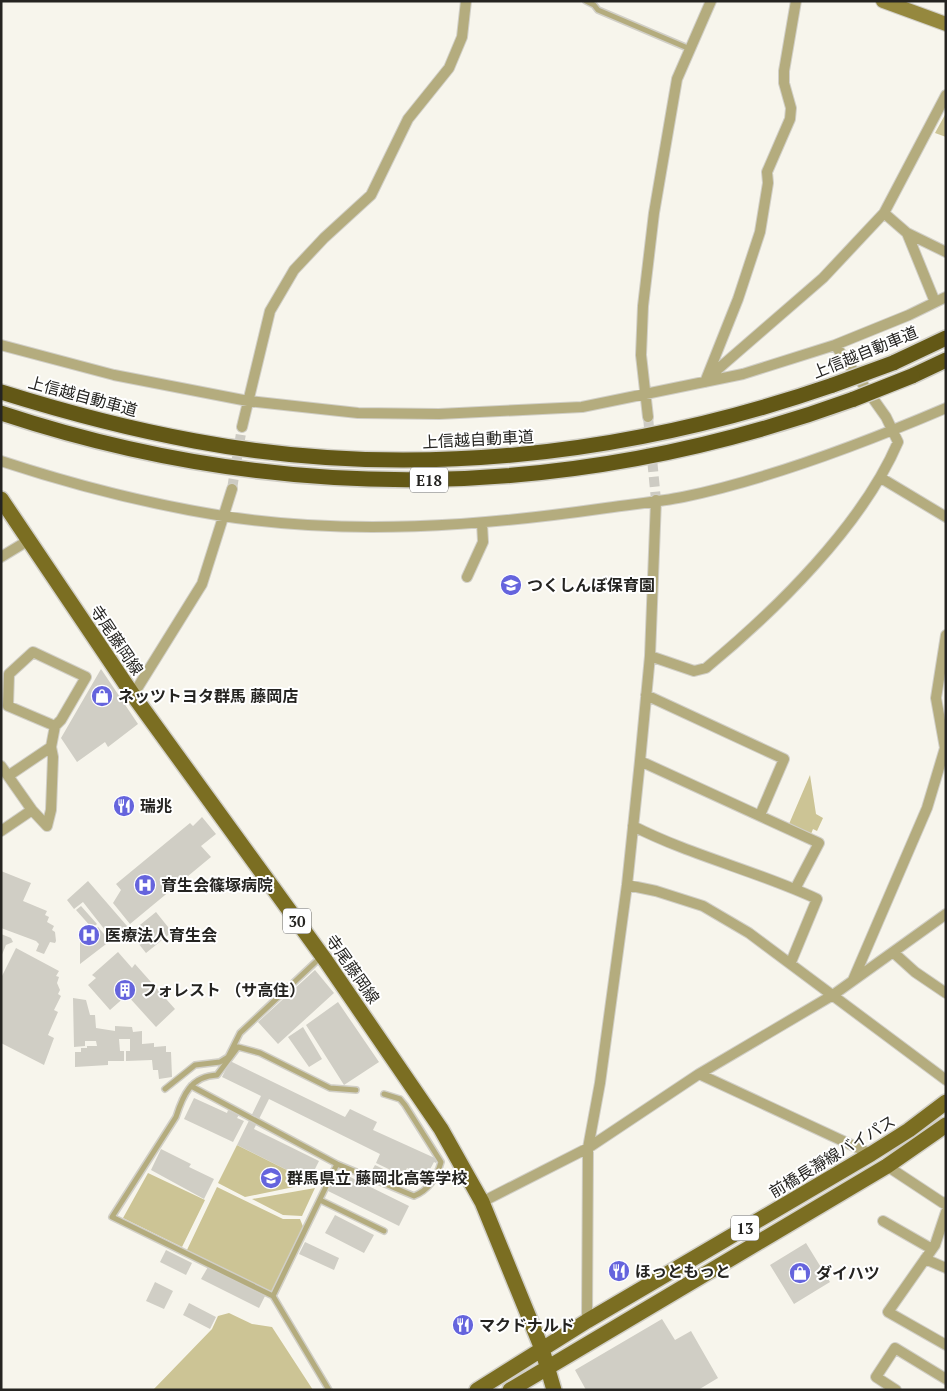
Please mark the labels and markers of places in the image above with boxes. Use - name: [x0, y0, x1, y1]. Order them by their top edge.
- school or university icon: つくしんぼ保育園: [499, 573, 523, 597]
- place label: つくしんぼ保育園: [527, 574, 655, 596]
- shop icon: ネッツトヨタ群馬 藤岡店: [90, 684, 114, 708]
- place label: ネッツトヨタ群馬 藤岡店: [118, 685, 298, 707]
- restaurant icon: 瑞兆: [112, 794, 136, 818]
- place label: 瑞兆: [140, 795, 172, 817]
- hospital icon: 育生会篠塚病院: [133, 873, 157, 897]
- place label: 育生会篠塚病院: [161, 874, 273, 896]
- hospital icon: 医療法人育生会: [77, 923, 101, 947]
- place label: 医療法人育生会: [105, 924, 217, 946]
- building icon: フォレスト （サ高住）: [113, 978, 137, 1002]
- place label: フォレスト （サ高住）: [141, 979, 305, 1001]
- school or university icon: 群馬県立 藤岡北高等学校: [259, 1166, 283, 1190]
- place label: 群馬県立 藤岡北高等学校: [287, 1167, 467, 1189]
- restaurant icon: ほっともっと: [607, 1259, 631, 1283]
- place label: ほっともっと: [635, 1260, 731, 1282]
- shop icon: ダイハツ: [788, 1261, 812, 1285]
- place label: ダイハツ: [816, 1262, 880, 1284]
- restaurant icon: マクドナルド: [451, 1313, 475, 1337]
- place label: マクドナルド: [479, 1314, 575, 1336]

